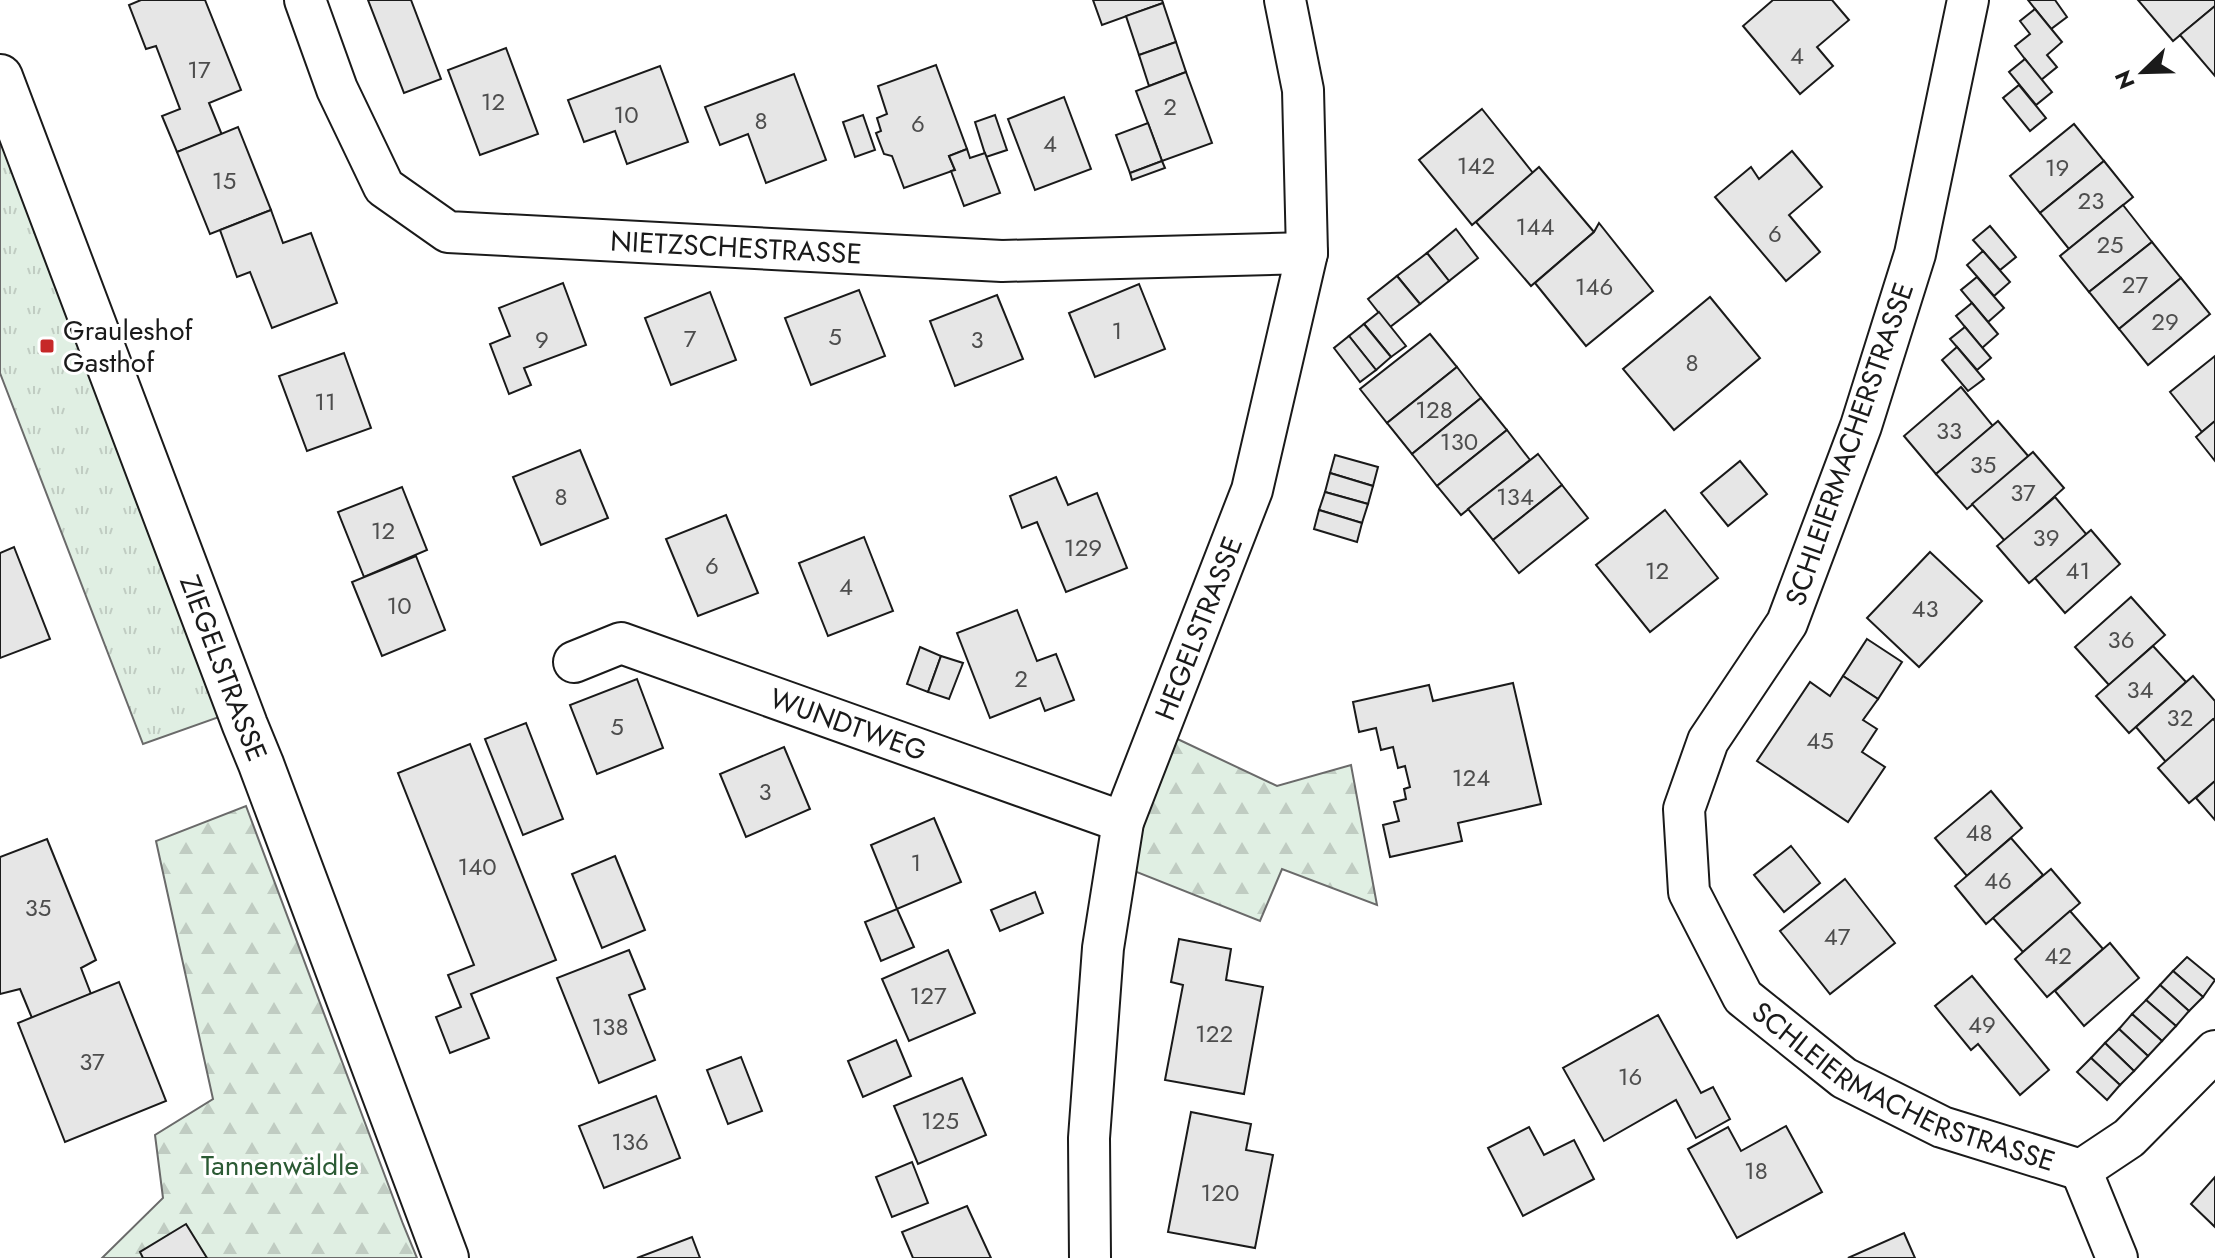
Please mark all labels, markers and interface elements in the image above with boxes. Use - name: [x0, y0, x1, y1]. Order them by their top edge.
- north arrow: [2103, 32, 2183, 112]
- house number: 4: [1790, 38, 1804, 73]
- house number: 17: [187, 52, 211, 87]
- text: N: [2106, 66, 2143, 94]
- house number: 12: [481, 84, 505, 119]
- house number: 2: [1163, 89, 1177, 124]
- house number: 10: [613, 97, 639, 132]
- house number: 8: [754, 103, 768, 138]
- house number: 6: [911, 106, 925, 141]
- house number: 4: [1043, 126, 1057, 161]
- house number: 142: [1457, 148, 1495, 183]
- house number: 19: [2045, 150, 2069, 185]
- house number: 15: [212, 163, 236, 198]
- house number: 23: [2078, 183, 2104, 218]
- house number: 144: [1516, 209, 1554, 244]
- house number: 6: [1768, 216, 1782, 251]
- street label: NIETZSCHESTRASSE: [609, 221, 863, 275]
- house number: 25: [2096, 227, 2124, 262]
- house number: 27: [2122, 267, 2149, 302]
- house number: 146: [1575, 269, 1613, 304]
- street label: SCHLEIERMACHERSTRASSE: [1775, 277, 1924, 611]
- house number: 29: [2151, 304, 2179, 339]
- place label: Grauleshof Gasthof: [63, 310, 194, 383]
- house number: 1: [1112, 313, 1122, 348]
- house number: 5: [828, 319, 842, 354]
- house number: 7: [684, 321, 697, 356]
- house number: 9: [535, 322, 549, 357]
- house number: 3: [970, 322, 984, 357]
- marker: Grauleshof Gasthof: [38, 337, 56, 355]
- house number: 8: [1685, 345, 1699, 380]
- house number: 11: [314, 384, 336, 419]
- house number: 128: [1415, 392, 1453, 427]
- house number: 33: [1936, 413, 1962, 448]
- house number: 130: [1440, 424, 1478, 459]
- house number: 35: [1970, 447, 1996, 482]
- house number: 37: [2010, 475, 2036, 510]
- house number: 8: [554, 479, 568, 514]
- house number: 134: [1496, 479, 1534, 514]
- house number: 12: [371, 513, 395, 548]
- house number: 39: [2033, 520, 2059, 555]
- house number: 129: [1064, 530, 1102, 565]
- street label: HEGELSTRASSE: [1145, 531, 1253, 726]
- house number: 6: [705, 548, 719, 583]
- house number: 12: [1645, 553, 1669, 588]
- house number: 41: [2066, 553, 2090, 588]
- street label: ZIEGELSTRASSE: [169, 569, 278, 767]
- house number: 4: [839, 569, 853, 604]
- house number: 10: [386, 588, 412, 623]
- house number: 43: [1911, 591, 1939, 626]
- house number: 36: [2108, 622, 2134, 657]
- house number: 2: [1014, 661, 1028, 696]
- house number: 34: [2126, 672, 2154, 707]
- street label: WUNDTWEG: [764, 678, 932, 771]
- house number: 32: [2167, 700, 2193, 735]
- house number: 5: [610, 709, 624, 744]
- house number: 45: [1806, 723, 1834, 758]
- house number: 124: [1452, 760, 1490, 795]
- house number: 3: [758, 774, 772, 809]
- house number: 48: [1965, 815, 1993, 850]
- house number: 1: [911, 845, 921, 880]
- house number: 140: [457, 849, 497, 884]
- house number: 46: [1984, 863, 2012, 898]
- house number: 35: [25, 890, 51, 925]
- house number: 47: [1824, 919, 1851, 954]
- house number: 42: [2044, 938, 2072, 973]
- house number: 127: [909, 978, 947, 1013]
- street label: SCHLEIERMACHERSTRASSE: [1743, 992, 2060, 1182]
- house number: 49: [1968, 1007, 1996, 1042]
- house number: 138: [591, 1009, 629, 1044]
- house number: 122: [1195, 1016, 1233, 1051]
- house number: 37: [79, 1044, 105, 1079]
- house number: 16: [1618, 1059, 1642, 1094]
- house number: 125: [921, 1103, 959, 1138]
- house number: 136: [611, 1124, 649, 1159]
- park label: Tannenwäldle: [201, 1145, 359, 1186]
- house number: 18: [1744, 1153, 1768, 1188]
- house number: 120: [1201, 1175, 1239, 1210]

